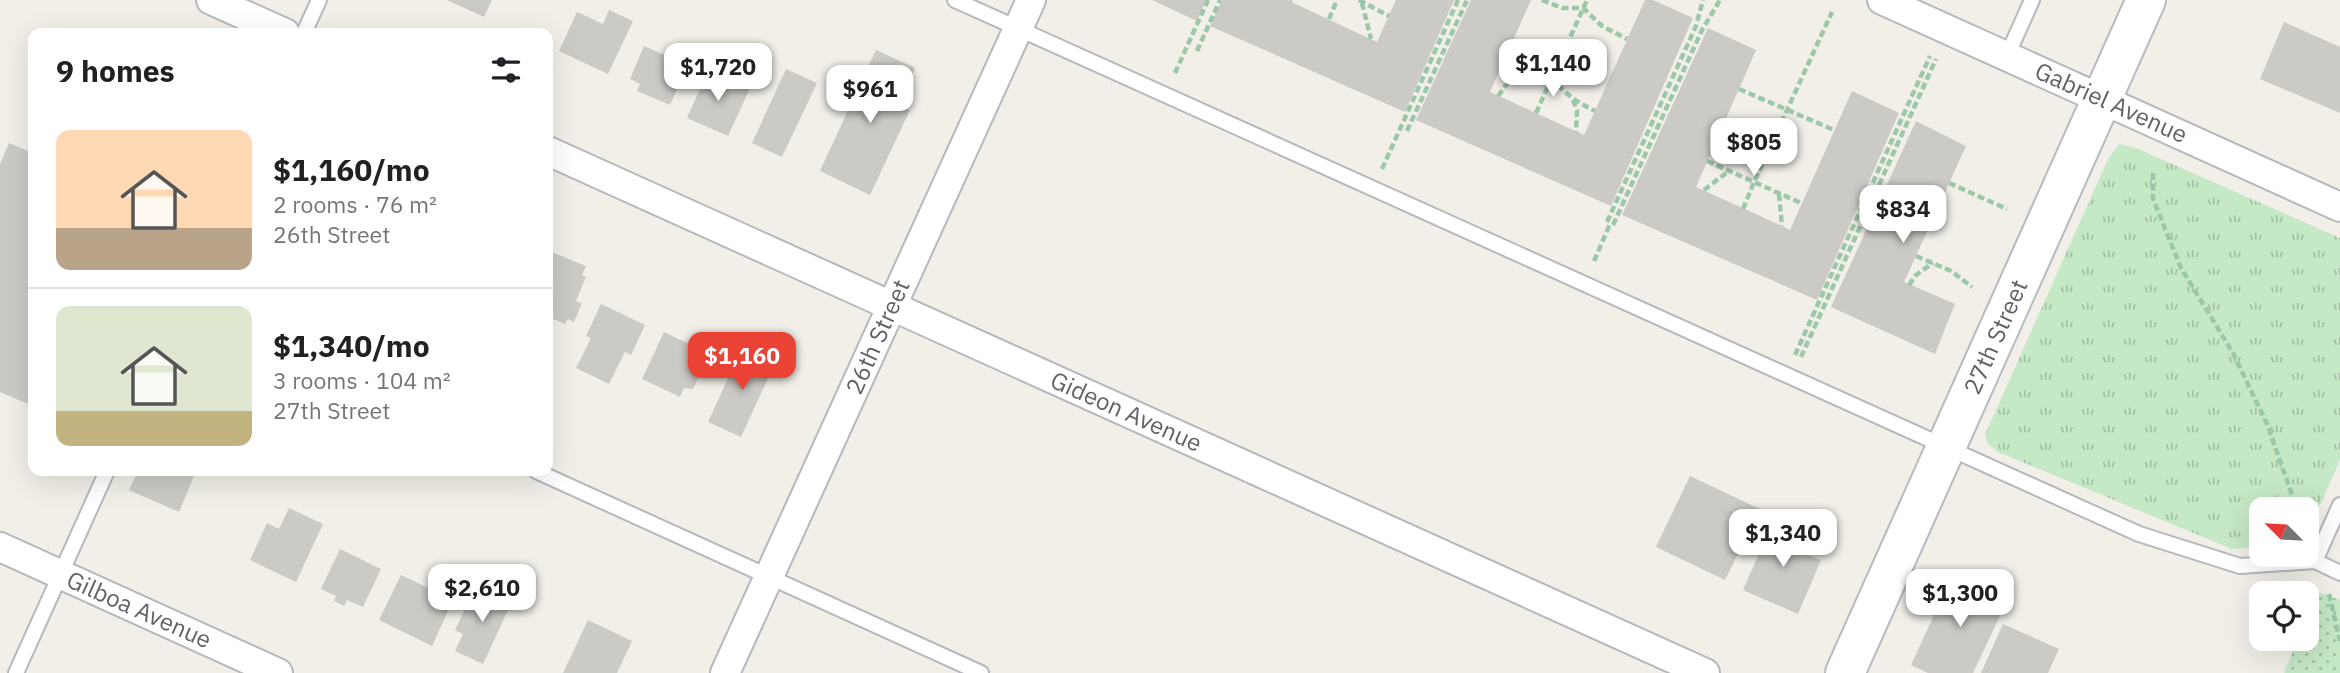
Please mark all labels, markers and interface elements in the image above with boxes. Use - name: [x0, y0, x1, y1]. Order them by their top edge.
- pin: $1,140: [1496, 40, 1610, 99]
- pin: $1,720: [661, 43, 775, 103]
- text: $1,140: [1515, 47, 1591, 77]
- text: 9 homes: [56, 51, 175, 90]
- icon: filters: [487, 51, 525, 89]
- text: $1,720: [680, 51, 756, 81]
- street label: Gabriel Avenue: [2030, 54, 2193, 150]
- pin: $961: [829, 66, 911, 125]
- text: $961: [842, 73, 898, 103]
- pin: $805: [1713, 118, 1795, 178]
- text: $805: [1726, 126, 1782, 156]
- text: $1,160/mo: [273, 150, 430, 189]
- icon: home: [112, 158, 196, 242]
- pin: $834: [1862, 186, 1944, 245]
- text: 2 rooms · 76 m²: [273, 189, 437, 219]
- text: $834: [1875, 193, 1931, 223]
- text: 26th Street: [273, 219, 390, 249]
- street label: 26th Street: [838, 274, 917, 399]
- street label: 27th Street: [1956, 274, 2035, 399]
- text: $1,340/mo: [273, 326, 430, 365]
- pin: $1,160: [685, 332, 799, 392]
- icon: home: [112, 334, 196, 418]
- text: $1,160: [704, 340, 780, 370]
- street label: Gideon Avenue: [1046, 363, 1207, 459]
- text: 3 rooms · 104 m²: [273, 365, 451, 395]
- text: 27th Street: [273, 395, 390, 425]
- north arrow: [2249, 497, 2319, 567]
- map controls: [2249, 497, 2319, 651]
- pin: $1,340: [1726, 510, 1840, 569]
- text: $1,340: [1745, 517, 1821, 547]
- street label: Gilboa Avenue: [62, 563, 217, 655]
- pin: $2,610: [425, 564, 539, 624]
- pin: $1,300: [1903, 570, 2017, 629]
- text: $2,610: [444, 572, 520, 602]
- text: $1,300: [1922, 577, 1998, 607]
- button: locate: [2249, 581, 2319, 651]

